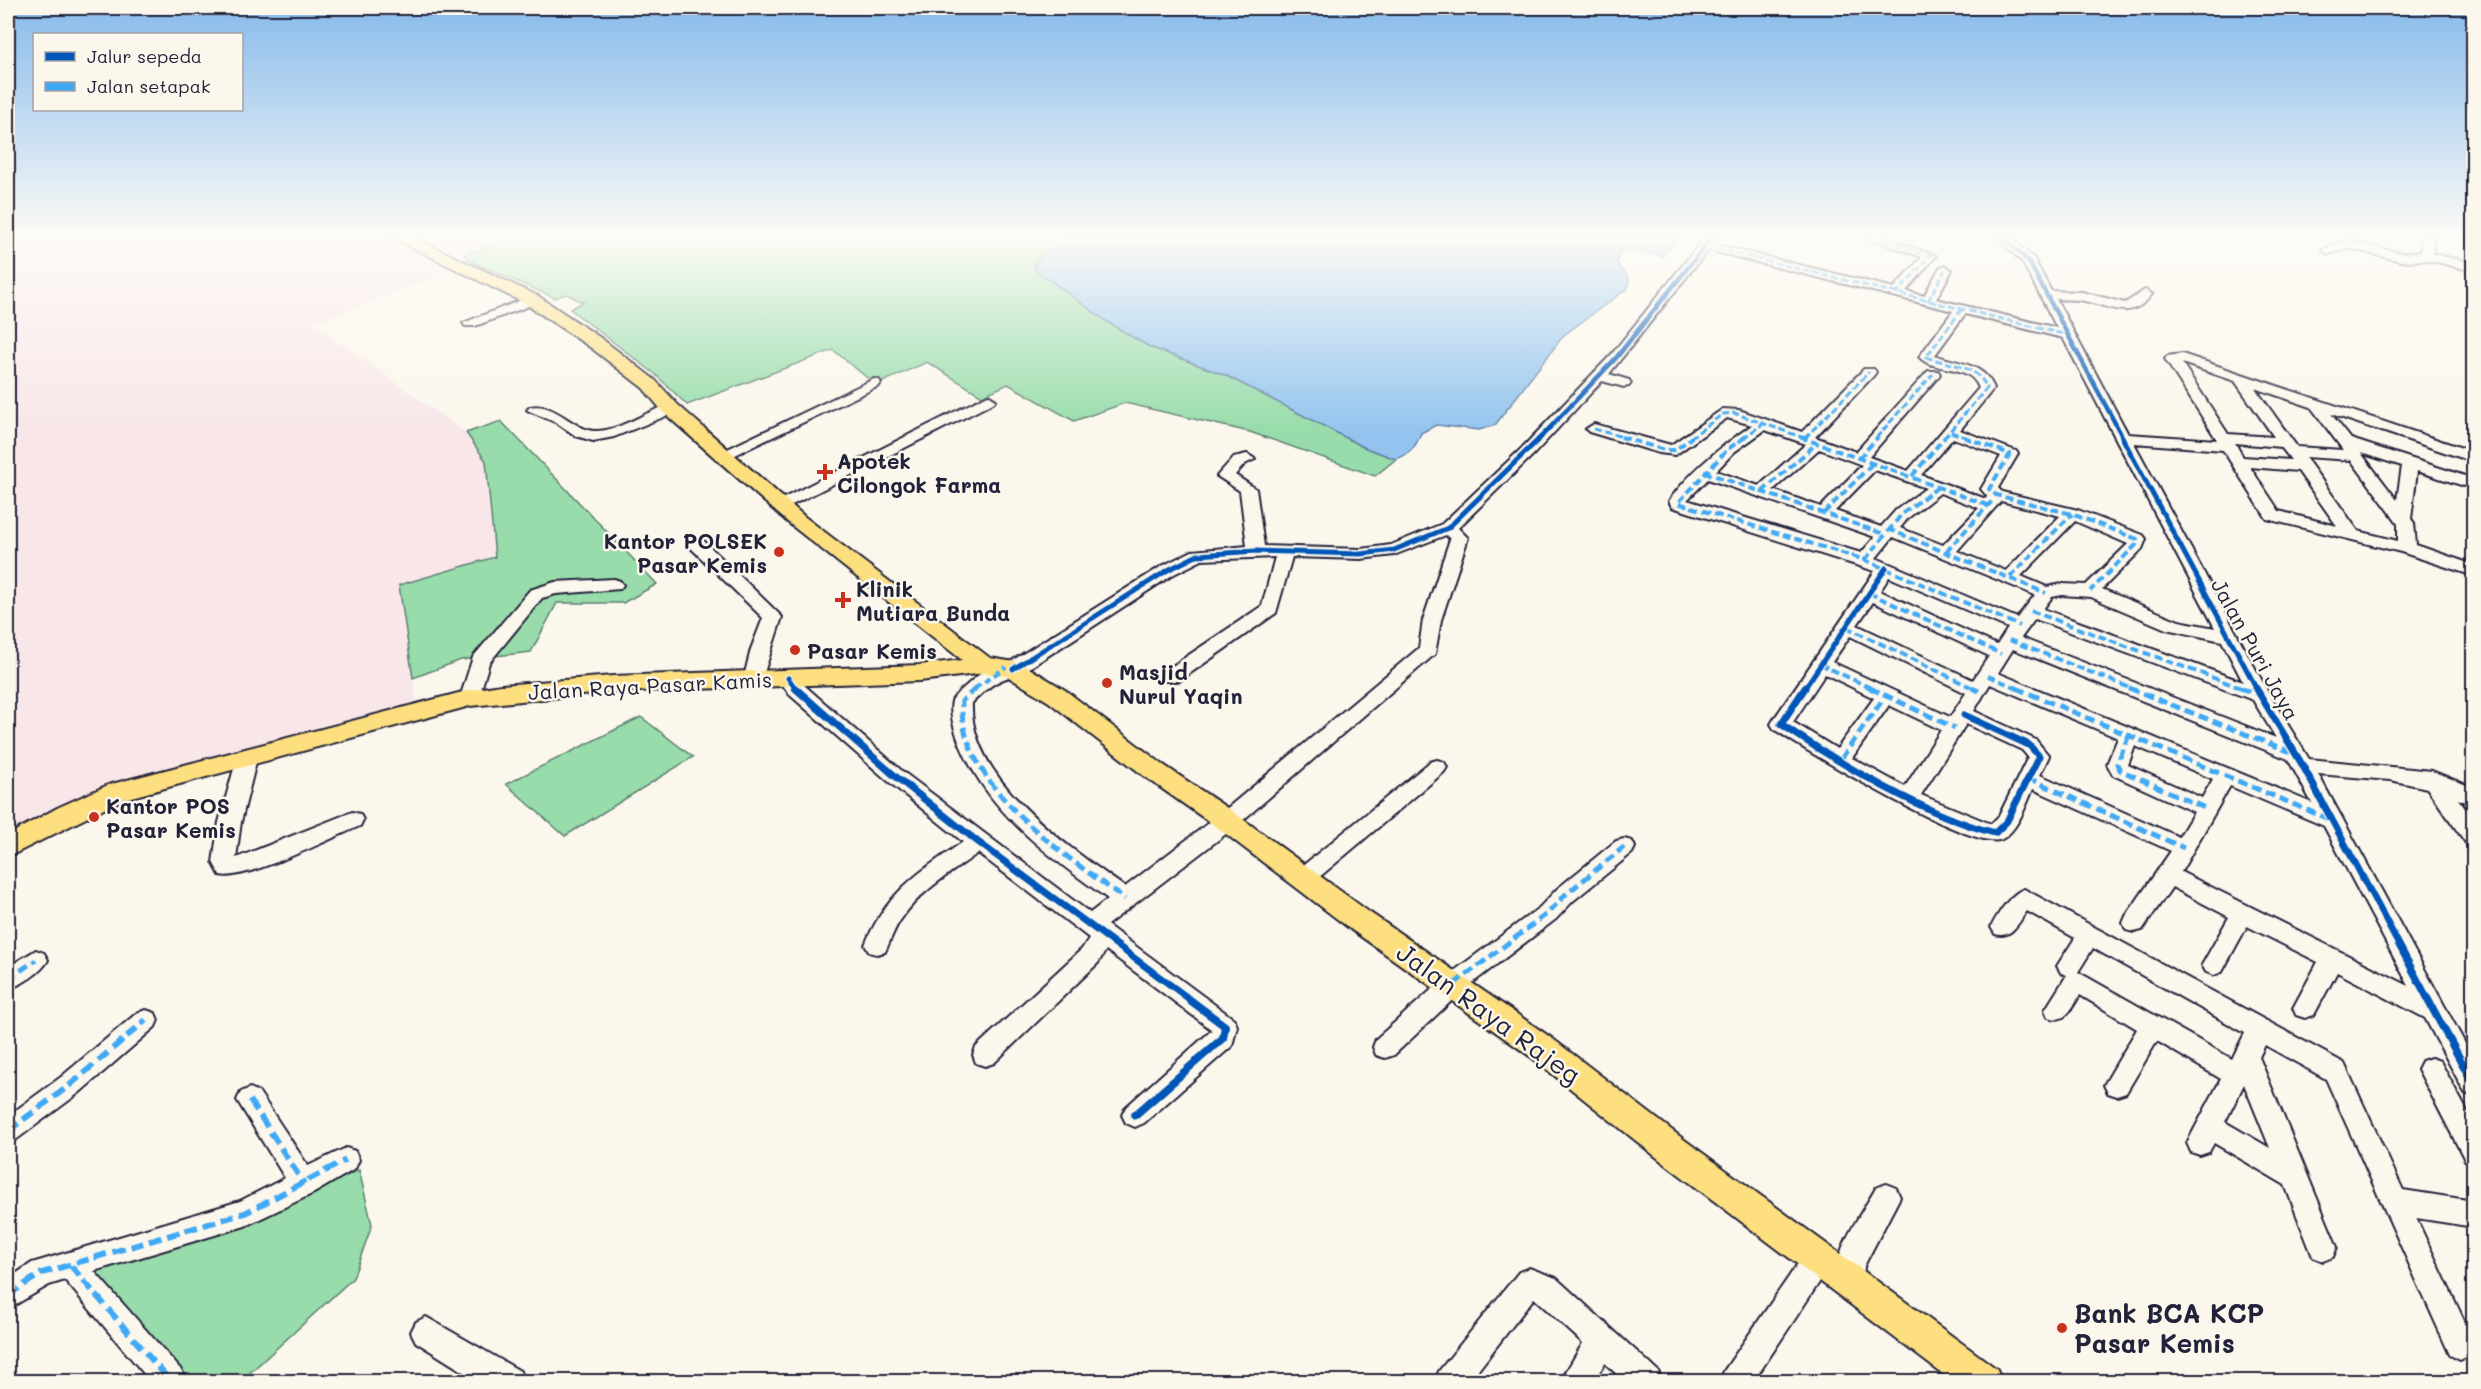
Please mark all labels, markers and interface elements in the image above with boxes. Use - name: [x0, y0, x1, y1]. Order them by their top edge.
- legend: [33, 33, 243, 111]
- text: Jalur sepeda: [87, 44, 202, 68]
- text: Jalan setapak: [87, 74, 210, 98]
- place label: Apotek Cilongok Farma: [837, 447, 1001, 498]
- marker: Apotek Cilongok Farma: [818, 465, 832, 479]
- place label: Kantor POLSEK Pasar Kemis: [604, 527, 767, 578]
- marker: Kantor POLSEK Pasar Kemis: [772, 545, 786, 559]
- street label: Jalan Puri Jaya: [2206, 573, 2306, 725]
- place label: Klinik Mutiara Bunda: [856, 575, 1010, 626]
- marker: Klinik Mutiara Bunda: [834, 591, 852, 609]
- place label: Pasar Kemis: [807, 637, 937, 664]
- marker: Pasar Kemis: [788, 643, 802, 657]
- place label: Masjid Nurul Yaqin: [1119, 658, 1243, 709]
- street label: Jalan Raya Pasar Kamis: [527, 665, 773, 705]
- marker: Masjid Nurul Yaqin: [1100, 676, 1114, 690]
- place label: Kantor POS Pasar Kemis: [106, 792, 236, 843]
- marker: Kantor POS Pasar Kemis: [87, 810, 101, 824]
- street label: Jalan Raya Rajeg: [1390, 935, 1588, 1091]
- place label: Bank BCA KCP Pasar Kemis: [2074, 1296, 2264, 1360]
- marker: Bank BCA KCP Pasar Kemis: [2055, 1321, 2069, 1335]

